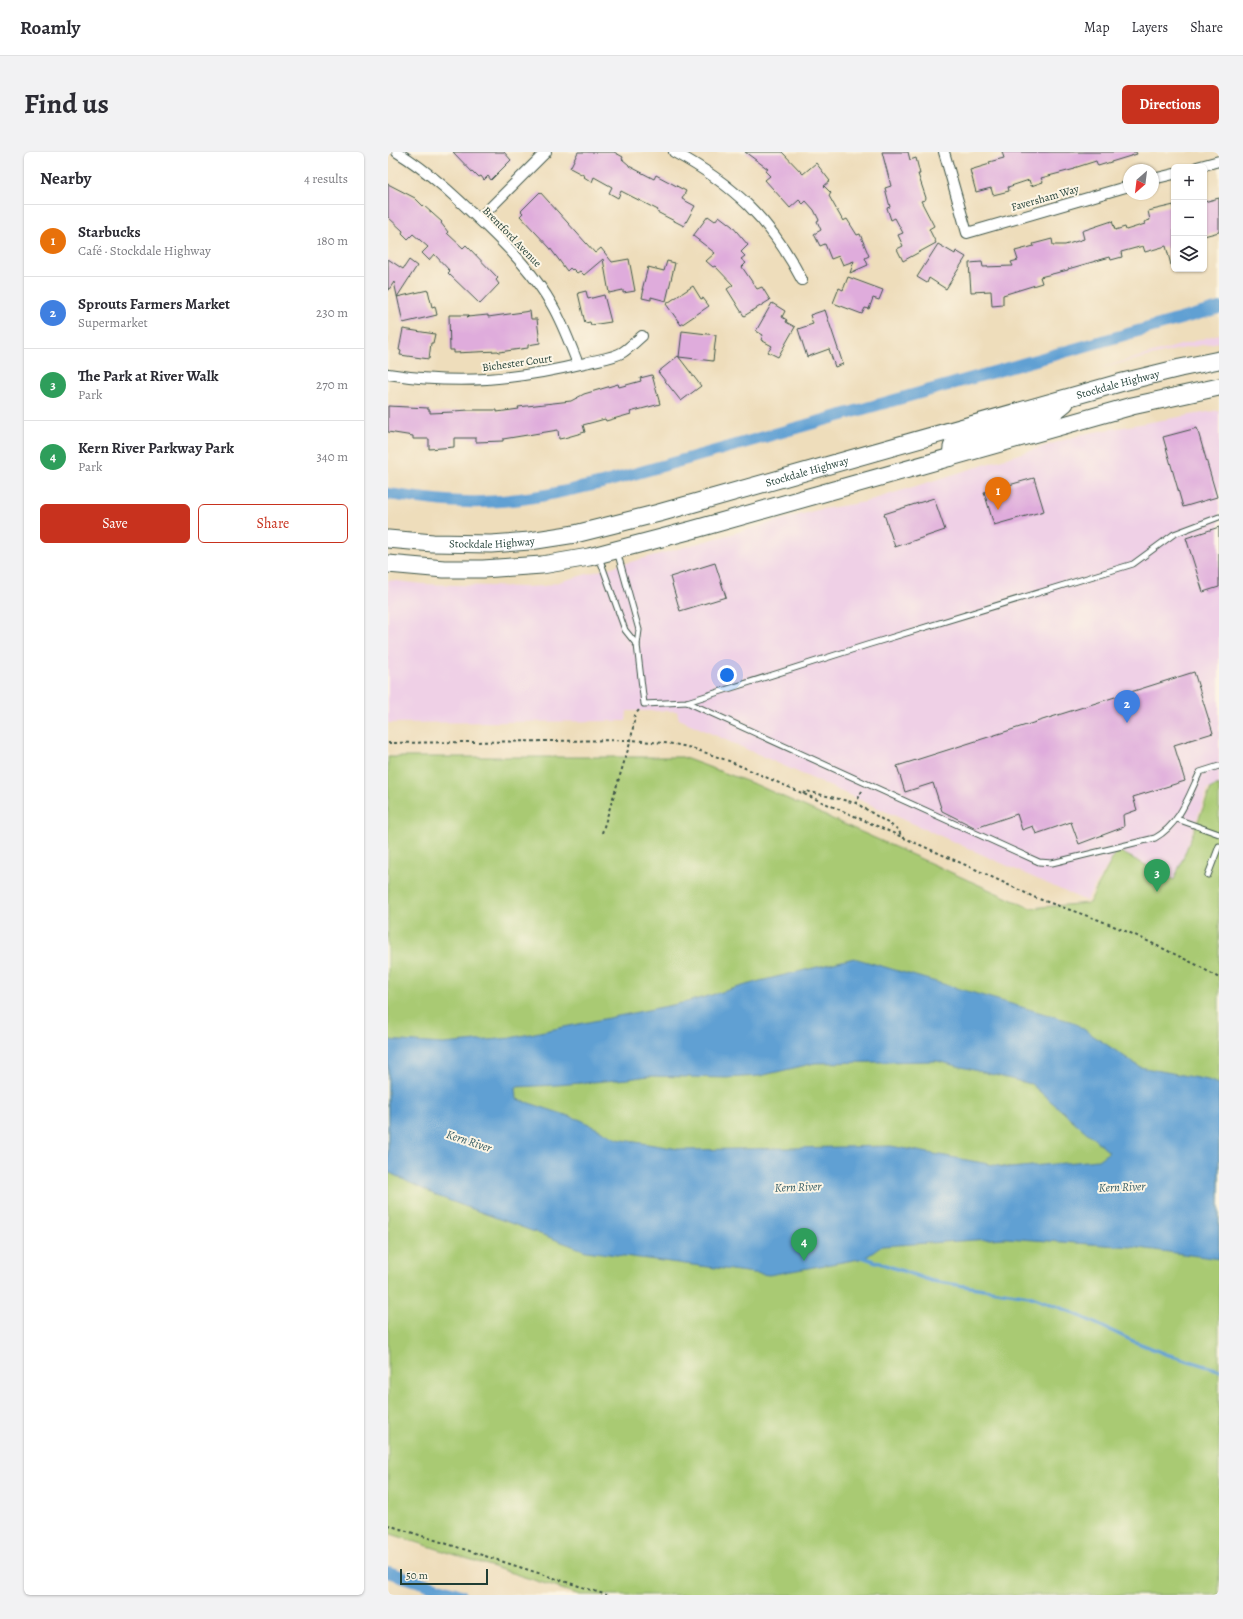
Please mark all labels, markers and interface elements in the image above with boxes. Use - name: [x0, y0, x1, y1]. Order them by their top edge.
- text: Roamly: [20, 15, 80, 41]
- text: Map: [1084, 18, 1110, 37]
- text: Layers: [1132, 18, 1168, 37]
- text: Share: [1190, 18, 1223, 37]
- text: Find us: [24, 85, 109, 123]
- button: Directions: [1122, 85, 1219, 124]
- north arrow: [1123, 164, 1159, 200]
- map controls: [1171, 164, 1207, 272]
- button: +: [1171, 164, 1207, 200]
- text: Nearby: [40, 167, 91, 190]
- text: 4 results: [304, 170, 348, 187]
- street label: Faversham Way: [1009, 181, 1081, 215]
- button: −: [1171, 200, 1207, 236]
- street label: Brentford Avenue: [479, 203, 545, 271]
- text: Starbucks: [78, 222, 141, 242]
- text: 1: [51, 232, 55, 249]
- text: 180 m: [317, 232, 348, 249]
- button: layers: [1171, 236, 1207, 272]
- text: Café · Stockdale Highway: [78, 242, 211, 259]
- text: Sprouts Farmers Market: [78, 294, 230, 314]
- text: 2: [50, 304, 56, 321]
- text: 230 m: [316, 304, 348, 321]
- text: Supermarket: [78, 314, 148, 331]
- street label: Bichester Court: [481, 351, 553, 375]
- text: The Park at River Walk: [78, 366, 218, 386]
- street label: Stockdale Highway: [1074, 366, 1161, 402]
- text: 3: [50, 376, 56, 393]
- text: 270 m: [316, 376, 348, 393]
- text: Park: [78, 386, 102, 403]
- text: Kern River Parkway Park: [78, 438, 234, 458]
- text: 4: [50, 448, 56, 465]
- text: 340 m: [316, 448, 348, 465]
- street label: Stockdale Highway: [764, 452, 850, 490]
- text: Park: [78, 458, 102, 475]
- pin: 1: [985, 477, 1011, 510]
- button: Save: [40, 504, 190, 543]
- button: Share: [198, 504, 348, 543]
- street label: Stockdale Highway: [449, 533, 536, 552]
- your location: [717, 665, 737, 685]
- pin: 2: [1114, 690, 1140, 723]
- pin: 3: [1144, 859, 1170, 892]
- water label: Kern River: [444, 1126, 494, 1156]
- water label: Kern River: [774, 1178, 822, 1196]
- water label: Kern River: [1098, 1178, 1146, 1196]
- pin: 4: [791, 1228, 817, 1261]
- scale bar: [400, 1567, 488, 1586]
- text: 50 m: [406, 1568, 428, 1583]

